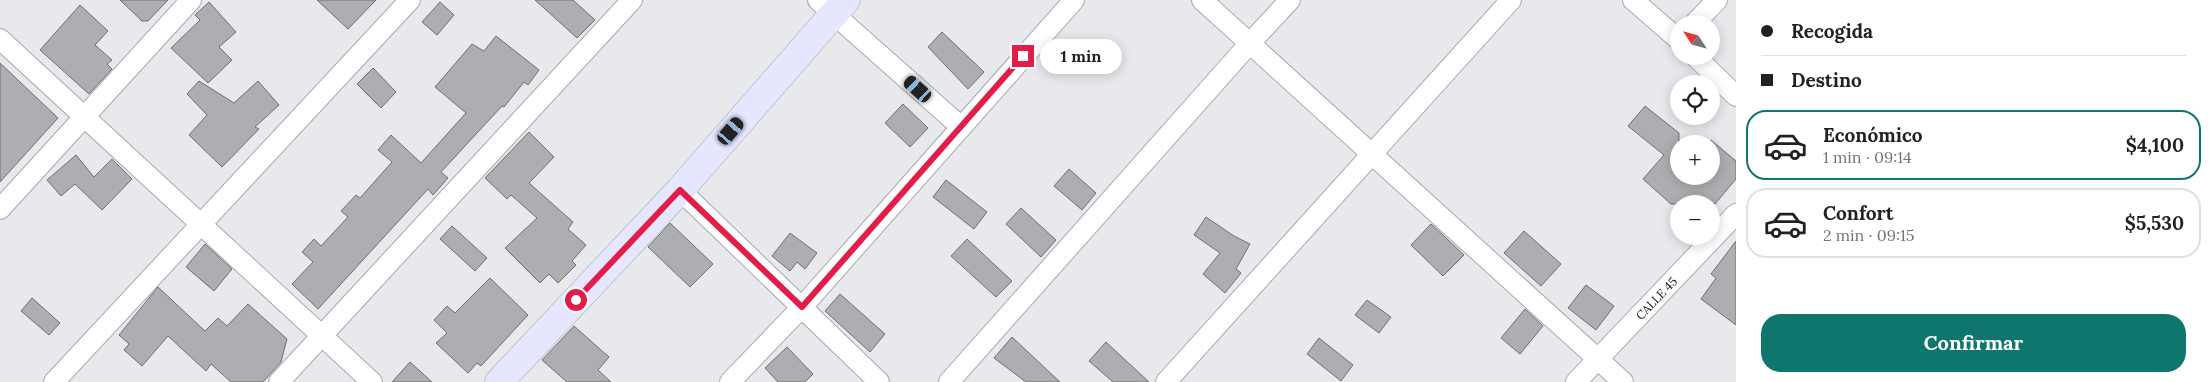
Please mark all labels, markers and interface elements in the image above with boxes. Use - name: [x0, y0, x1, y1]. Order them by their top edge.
- north arrow: [1670, 15, 1720, 65]
- map controls: [1670, 15, 1720, 245]
- text: Recogida: [1791, 19, 1873, 43]
- callout: 1 min: [1040, 38, 1123, 74]
- route end: [1012, 45, 1034, 67]
- text: 1 min: [1061, 46, 1101, 66]
- text: Destino: [1791, 68, 1862, 92]
- car: [901, 73, 934, 105]
- button: locate: [1670, 75, 1720, 125]
- car: [715, 115, 746, 147]
- icon: car: [1763, 123, 1808, 168]
- text: Económico: [1823, 123, 1923, 147]
- text: $4,100: [2126, 133, 2184, 157]
- button: +: [1670, 135, 1720, 185]
- text: 1 min · 09:14: [1823, 147, 1912, 167]
- button: −: [1670, 195, 1720, 245]
- icon: car: [1763, 201, 1808, 246]
- text: Confort: [1823, 201, 1894, 225]
- text: $5,530: [2125, 211, 2184, 235]
- text: 2 min · 09:15: [1823, 225, 1914, 245]
- street label: CALLE 45: [1632, 274, 1680, 322]
- route start: [565, 289, 587, 311]
- button: Confirmar: [1761, 314, 2186, 372]

